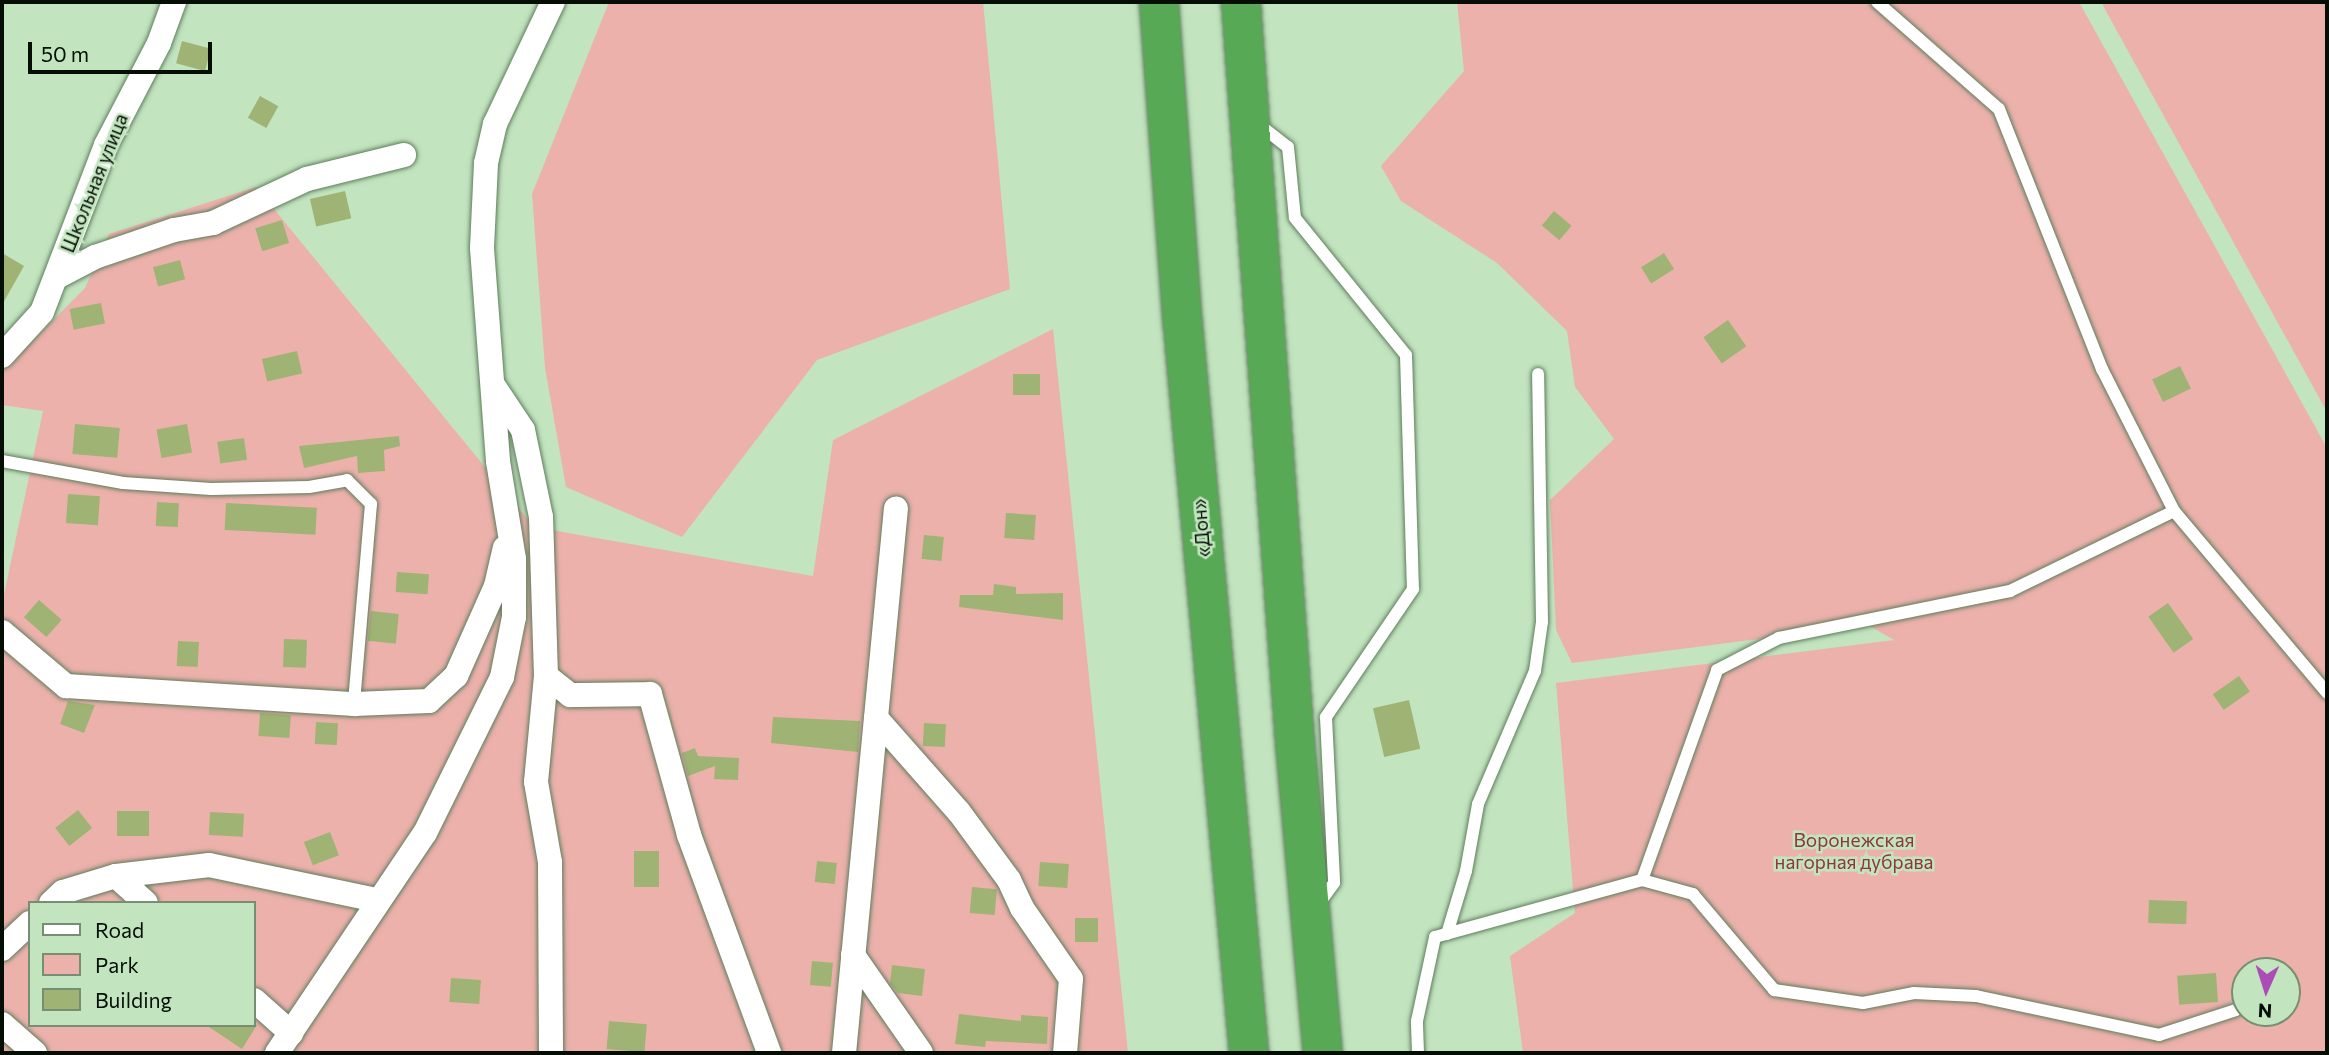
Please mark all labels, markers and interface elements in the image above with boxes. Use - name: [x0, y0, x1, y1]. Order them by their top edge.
- scale bar: [32, 28, 215, 72]
- text: 50 m: [41, 41, 89, 66]
- street label: Школьная улица: [56, 110, 132, 256]
- street label: «Дон»: [1187, 498, 1215, 558]
- park label: Воронежская нагорная дубрава: [1775, 829, 1933, 873]
- legend: [28, 901, 256, 1027]
- text: Road: [95, 917, 144, 942]
- text: Park: [95, 952, 139, 977]
- north arrow: [2231, 957, 2301, 1027]
- text: Building: [95, 987, 172, 1012]
- text: N: [2257, 1000, 2273, 1023]

